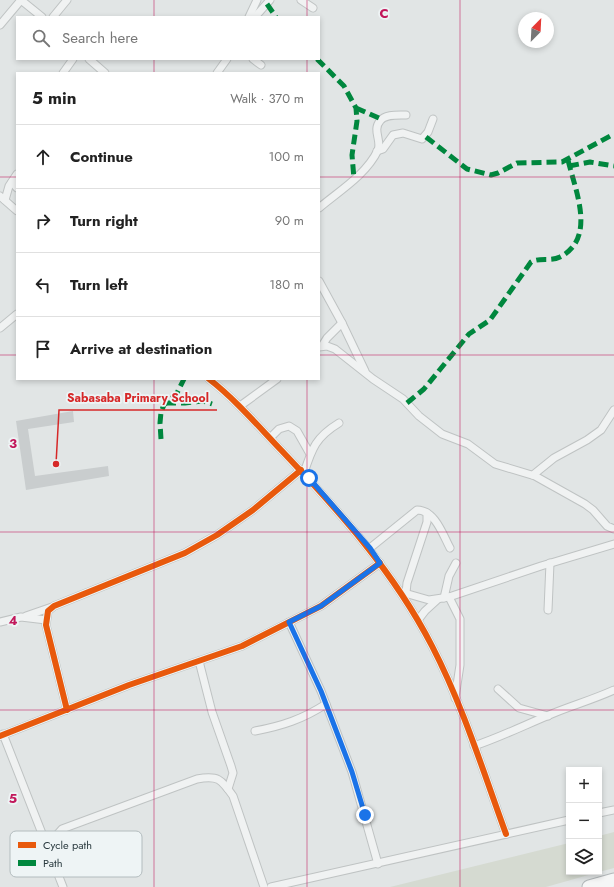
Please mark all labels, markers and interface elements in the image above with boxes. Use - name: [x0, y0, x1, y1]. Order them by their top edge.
- text: C: [379, 4, 389, 23]
- north arrow: [518, 12, 554, 48]
- search box: [16, 16, 320, 60]
- icon: search: [30, 27, 52, 49]
- text: Search here: [62, 27, 138, 49]
- text: 5 min: [32, 86, 76, 110]
- text: Walk · 370 m: [230, 89, 304, 108]
- icon: ahead: [32, 146, 54, 168]
- text: Continue: [70, 146, 133, 168]
- text: 100 m: [269, 147, 304, 166]
- icon: right: [32, 210, 54, 232]
- text: Turn right: [70, 210, 138, 232]
- text: 90 m: [275, 211, 304, 230]
- icon: left: [32, 274, 54, 296]
- text: Turn left: [70, 274, 128, 296]
- text: 180 m: [269, 275, 304, 294]
- icon: arrive: [32, 338, 54, 360]
- text: Arrive at destination: [70, 338, 212, 360]
- callout: Sabasaba Primary School: [59, 386, 217, 410]
- text: Sabasaba Primary School: [67, 389, 209, 407]
- text: 3: [9, 434, 17, 453]
- route start: [300, 469, 318, 487]
- text: 4: [8, 611, 18, 630]
- map controls: [566, 767, 602, 875]
- button: +: [566, 767, 602, 803]
- text: 5: [9, 789, 17, 808]
- button: −: [566, 803, 602, 839]
- route end: [356, 806, 374, 824]
- legend: [10, 831, 142, 877]
- text: Cycle path: [43, 837, 92, 853]
- button: layers: [566, 839, 602, 875]
- text: Path: [43, 855, 62, 871]

